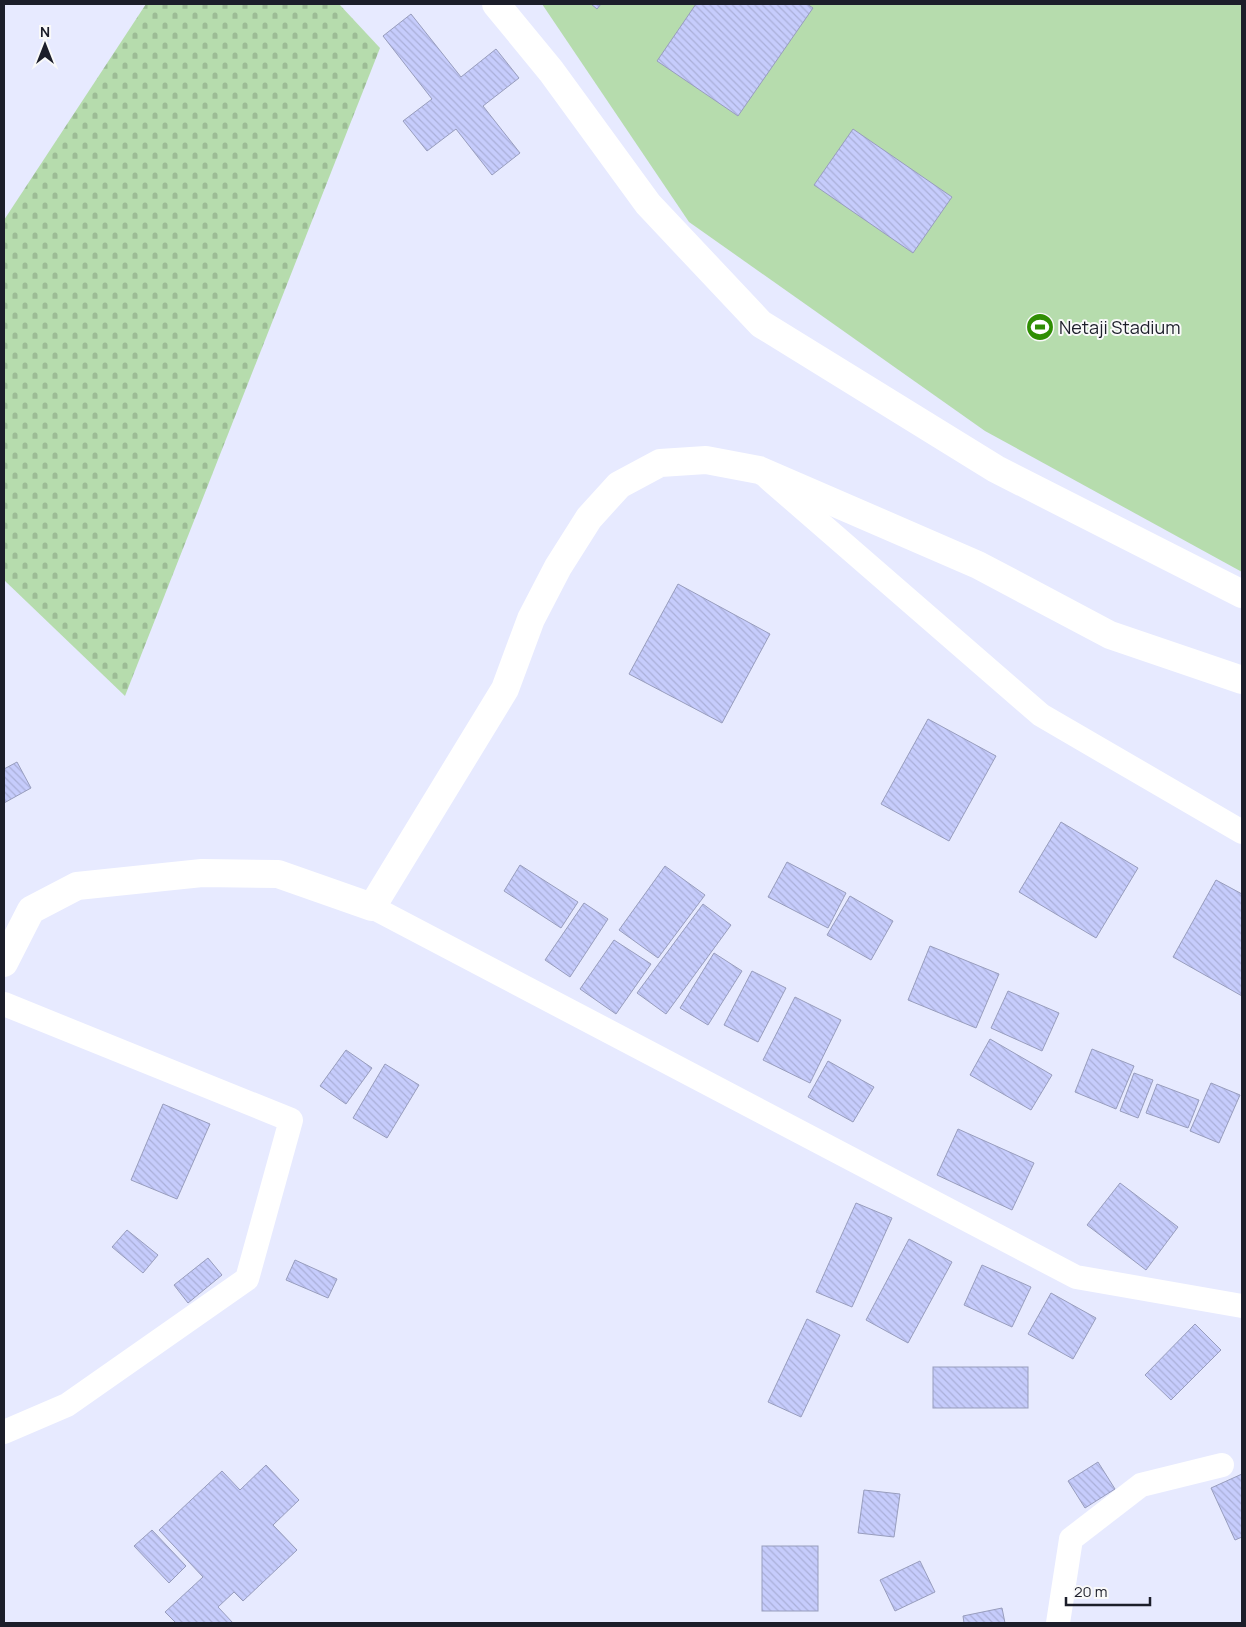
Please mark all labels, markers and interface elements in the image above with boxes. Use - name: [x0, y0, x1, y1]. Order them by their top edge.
- north arrow: [20, 20, 70, 70]
- text: N: [40, 22, 50, 41]
- sports icon: Netaji Stadium: [1025, 312, 1055, 342]
- place label: Netaji Stadium: [1059, 315, 1181, 339]
- scale bar: [1066, 1574, 1150, 1606]
- text: 20 m: [1074, 1581, 1107, 1602]

